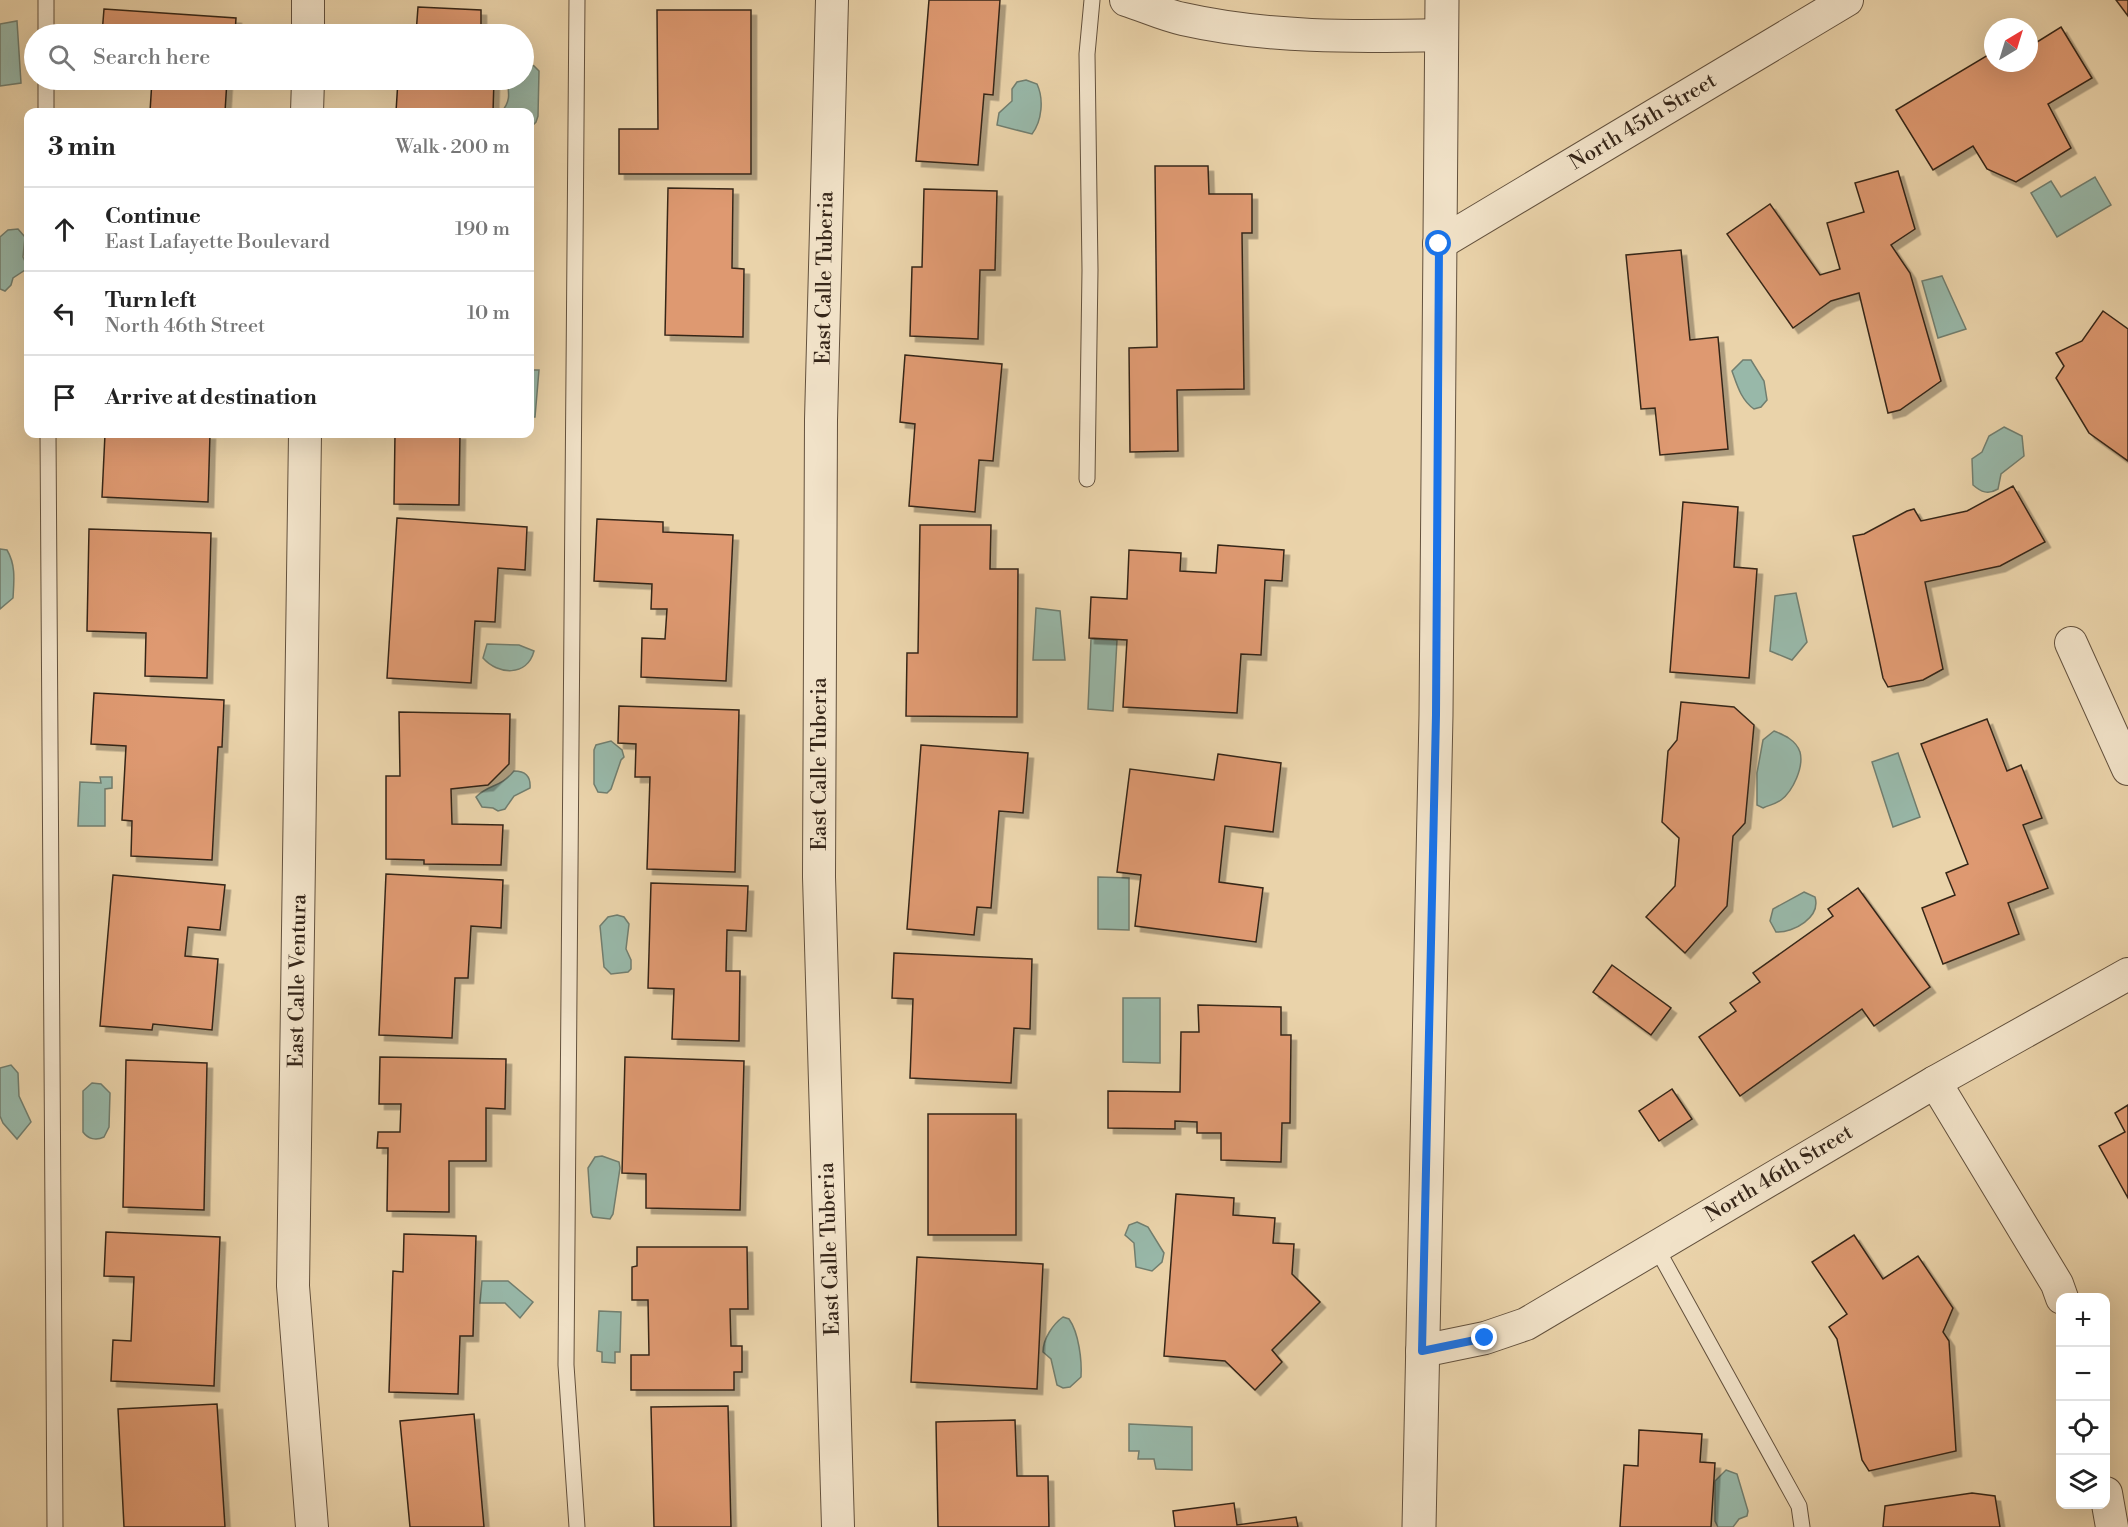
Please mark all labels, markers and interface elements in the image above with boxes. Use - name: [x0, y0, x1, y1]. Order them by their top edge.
- north arrow: [1984, 18, 2038, 72]
- search box: [24, 24, 534, 90]
- icon: search: [45, 41, 78, 74]
- text: Search here: [93, 44, 210, 71]
- street label: North 45th Street: [1565, 68, 1722, 176]
- text: 3 min: [48, 131, 116, 163]
- text: Walk · 200 m: [396, 135, 510, 160]
- street label: East Calle Tuberia: [810, 191, 840, 365]
- text: Continue: [105, 203, 201, 230]
- icon: ahead: [48, 213, 81, 246]
- text: 190 m: [455, 217, 510, 242]
- text: East Lafayette Boulevard: [105, 230, 330, 255]
- route start: [1425, 230, 1451, 256]
- text: Turn left: [105, 287, 196, 314]
- icon: left: [48, 297, 81, 330]
- text: 10 m: [467, 301, 510, 326]
- text: North 46th Street: [105, 314, 265, 339]
- icon: arrive: [48, 381, 81, 414]
- text: Arrive at destination: [105, 384, 317, 411]
- street label: East Calle Tuberia: [807, 677, 833, 851]
- street label: East Calle Ventura: [283, 893, 313, 1068]
- street label: North 46th Street: [1700, 1119, 1858, 1228]
- street label: East Calle Tuberia: [814, 1162, 846, 1336]
- map controls: [2056, 1293, 2110, 1509]
- button: +: [2056, 1293, 2110, 1347]
- route end: [1471, 1324, 1497, 1350]
- button: −: [2056, 1347, 2110, 1401]
- button: locate: [2056, 1401, 2110, 1455]
- button: layers: [2056, 1455, 2110, 1509]

